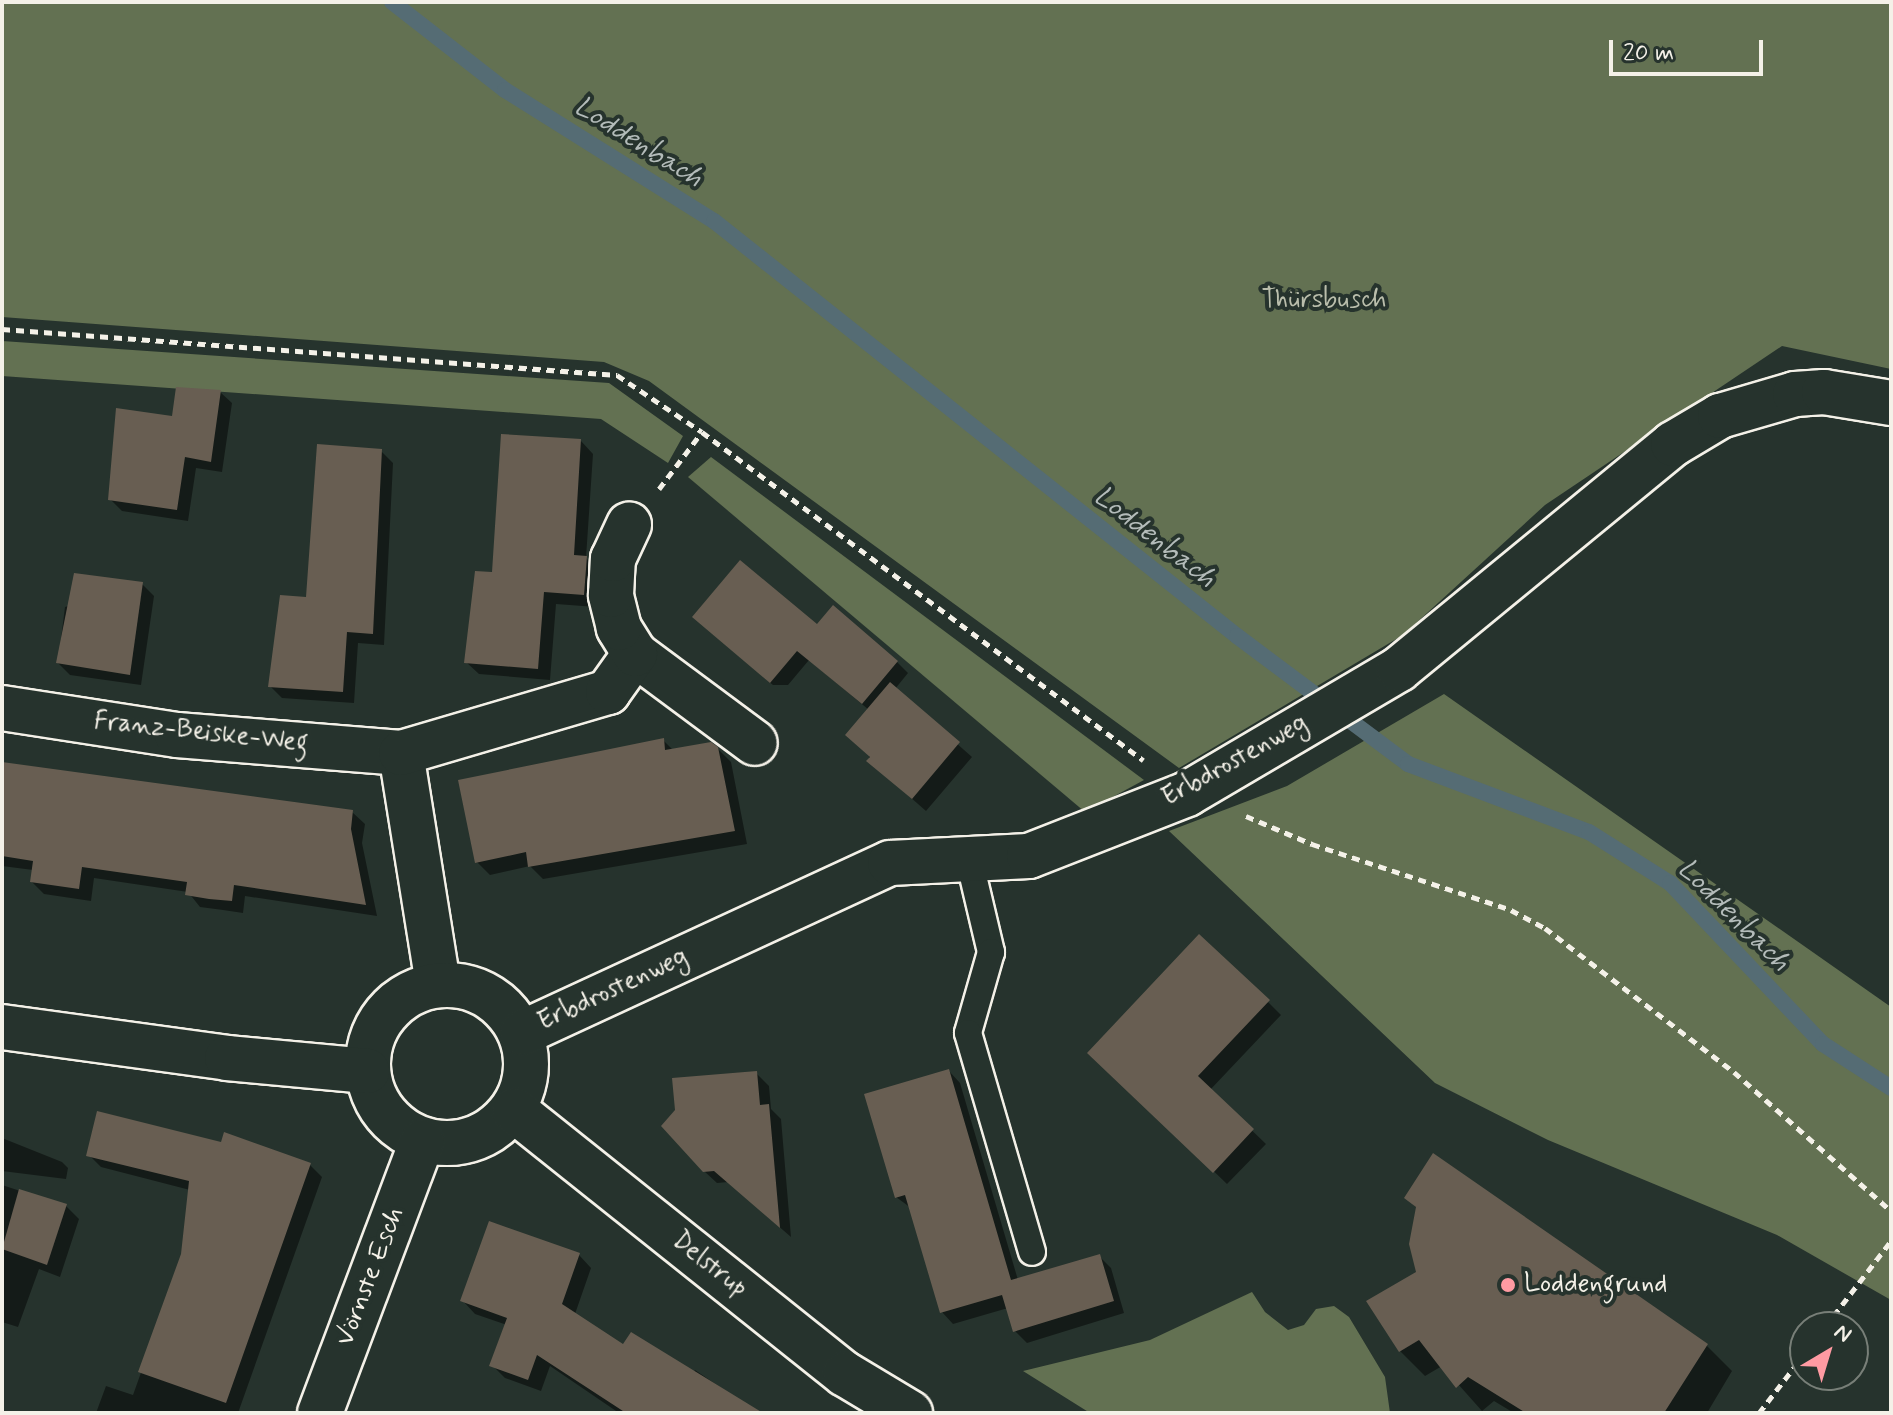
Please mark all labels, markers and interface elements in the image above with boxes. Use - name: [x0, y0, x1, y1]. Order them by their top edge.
- scale bar: [1613, 24, 1767, 74]
- text: 20 m: [1623, 38, 1674, 69]
- water label: Loddenbach: [567, 90, 709, 196]
- park label: Thürsbusch: [1262, 285, 1386, 317]
- water label: Loddenbach: [1086, 480, 1222, 596]
- street label: Franz-Beiske-Weg: [92, 706, 310, 760]
- street label: Erbdrostenweg: [1157, 708, 1313, 814]
- water label: Loddenbach: [1670, 853, 1796, 979]
- street label: Erbdrostenweg: [533, 942, 693, 1038]
- street label: Vörnste Esch: [331, 1205, 411, 1349]
- street label: Delstrup: [665, 1225, 753, 1305]
- place label: Loddengrund: [1524, 1269, 1667, 1301]
- marker: Loddengrund: [1499, 1276, 1517, 1294]
- north arrow: [1789, 1311, 1869, 1391]
- text: N: [1828, 1318, 1857, 1349]

